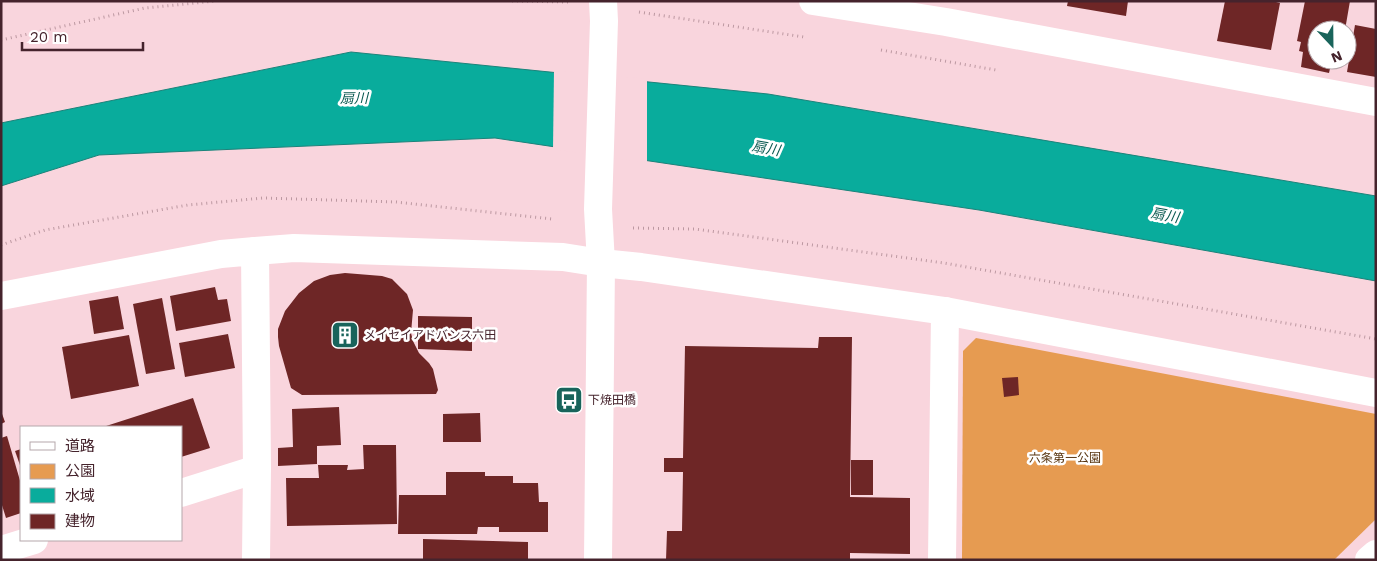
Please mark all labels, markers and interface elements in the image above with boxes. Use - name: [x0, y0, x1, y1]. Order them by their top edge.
- scale bar: [22, 20, 144, 52]
- north arrow: [1307, 20, 1357, 70]
- text: 20 m: [30, 28, 68, 46]
- text: N: [1329, 48, 1345, 66]
- water label: 扇川: [340, 90, 370, 106]
- water label: 扇川: [751, 138, 783, 159]
- water label: 扇川: [1150, 205, 1182, 226]
- building icon: メイセイアドバンス六田: [330, 320, 360, 350]
- place label: メイセイアドバンス六田: [364, 328, 496, 342]
- bus stop icon: 下焼田橋: [554, 385, 584, 415]
- place label: 下焼田橋: [588, 393, 636, 407]
- legend: [20, 426, 182, 541]
- text: 道路: [65, 437, 95, 455]
- park label: 六条第一公園: [1029, 451, 1101, 465]
- text: 公園: [65, 462, 95, 480]
- text: 水域: [65, 487, 95, 505]
- text: 建物: [65, 512, 95, 530]

